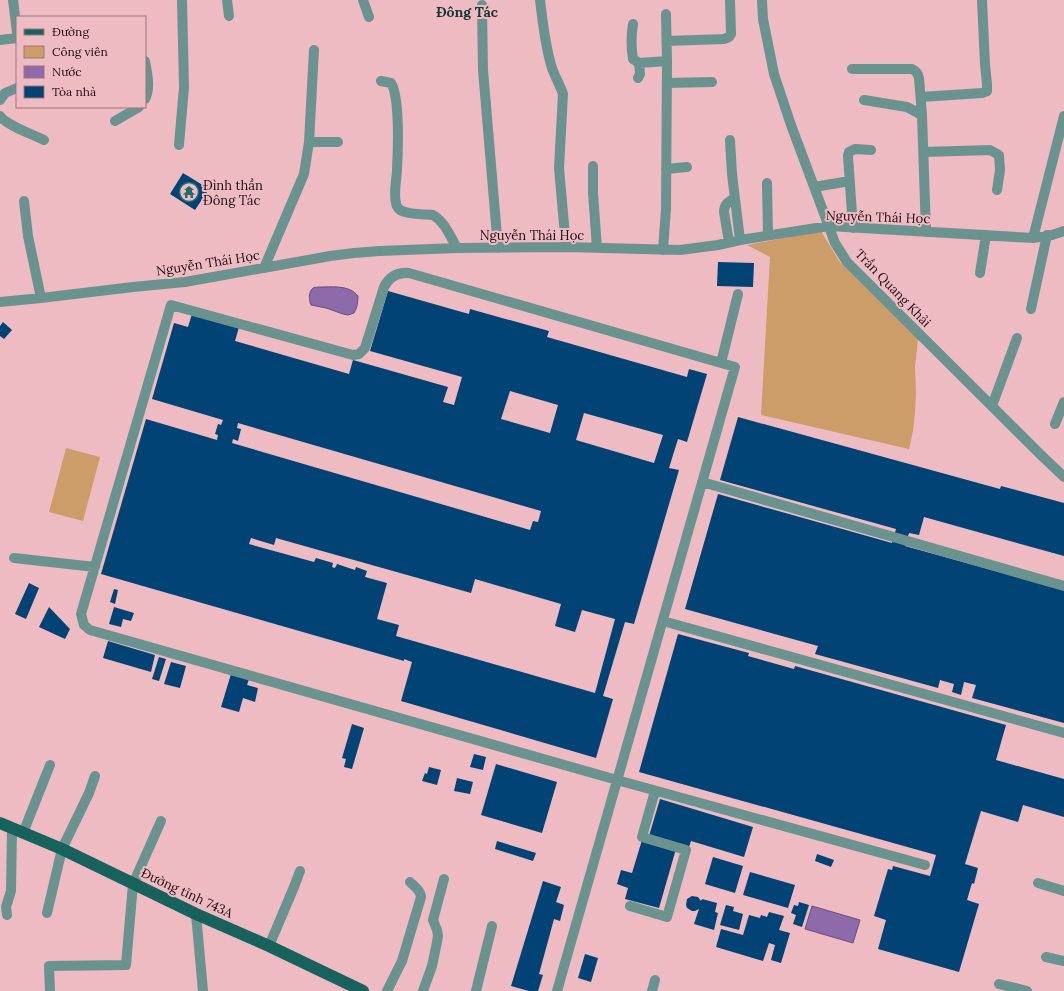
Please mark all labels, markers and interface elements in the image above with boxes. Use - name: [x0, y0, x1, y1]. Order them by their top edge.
- district label: Đông Tác: [436, 3, 499, 21]
- legend: [16, 16, 146, 108]
- text: Đường: [52, 24, 89, 39]
- text: Công viên: [52, 44, 108, 59]
- text: Nước: [52, 64, 82, 79]
- text: Tòa nhà: [52, 84, 96, 99]
- place label: Đình thần Đông Tác: [203, 177, 263, 209]
- temple icon: Đình thần Đông Tác: [178, 181, 200, 203]
- street label: Nguyễn Thái Học: [825, 207, 931, 227]
- street label: Nguyễn Thái Học: [480, 227, 584, 244]
- street label: Trần Quang Khải: [851, 245, 935, 331]
- street label: Nguyễn Thái Học: [155, 246, 261, 280]
- street label: Đường tỉnh 743A: [138, 864, 236, 922]

